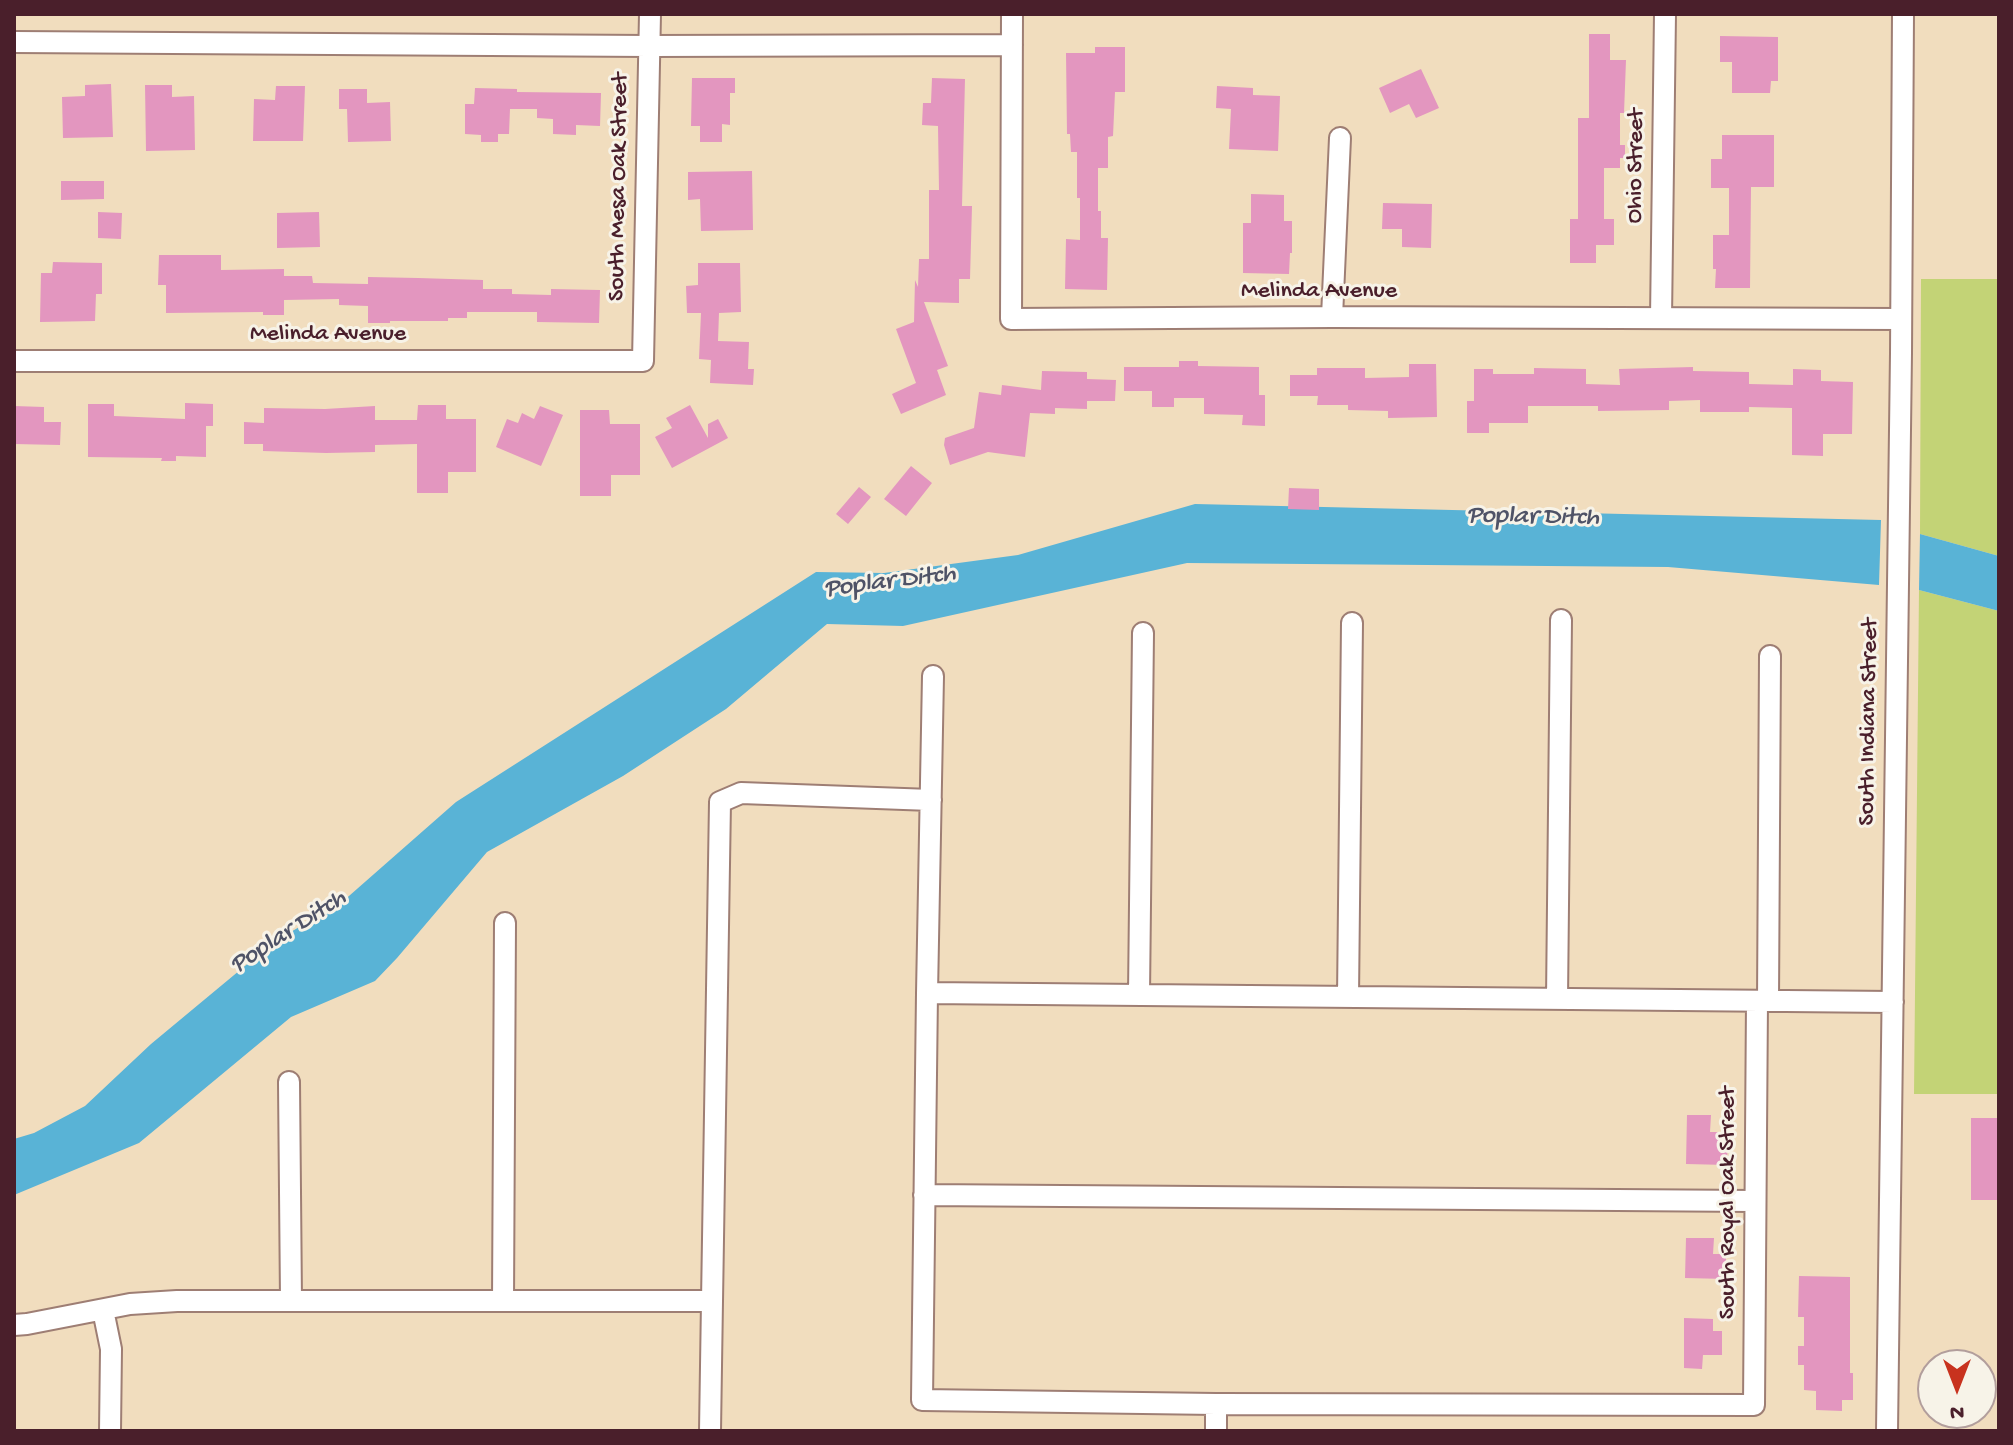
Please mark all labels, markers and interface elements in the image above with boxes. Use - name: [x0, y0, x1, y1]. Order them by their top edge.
- street label: South Mesa Oak Street: [604, 73, 636, 301]
- street label: Ohio Street: [1622, 108, 1652, 224]
- street label: Melinda Avenue: [1241, 278, 1397, 306]
- street label: Melinda Avenue: [250, 321, 406, 349]
- water label: Poplar Ditch: [1467, 501, 1599, 535]
- water label: Poplar Ditch: [823, 559, 957, 607]
- street label: South Indiana Street: [1854, 618, 1886, 826]
- water label: Poplar Ditch: [225, 884, 353, 982]
- street label: South Royal Oak Street: [1715, 1087, 1743, 1319]
- north arrow: [1917, 1349, 1997, 1429]
- text: N: [1950, 1398, 1964, 1424]

